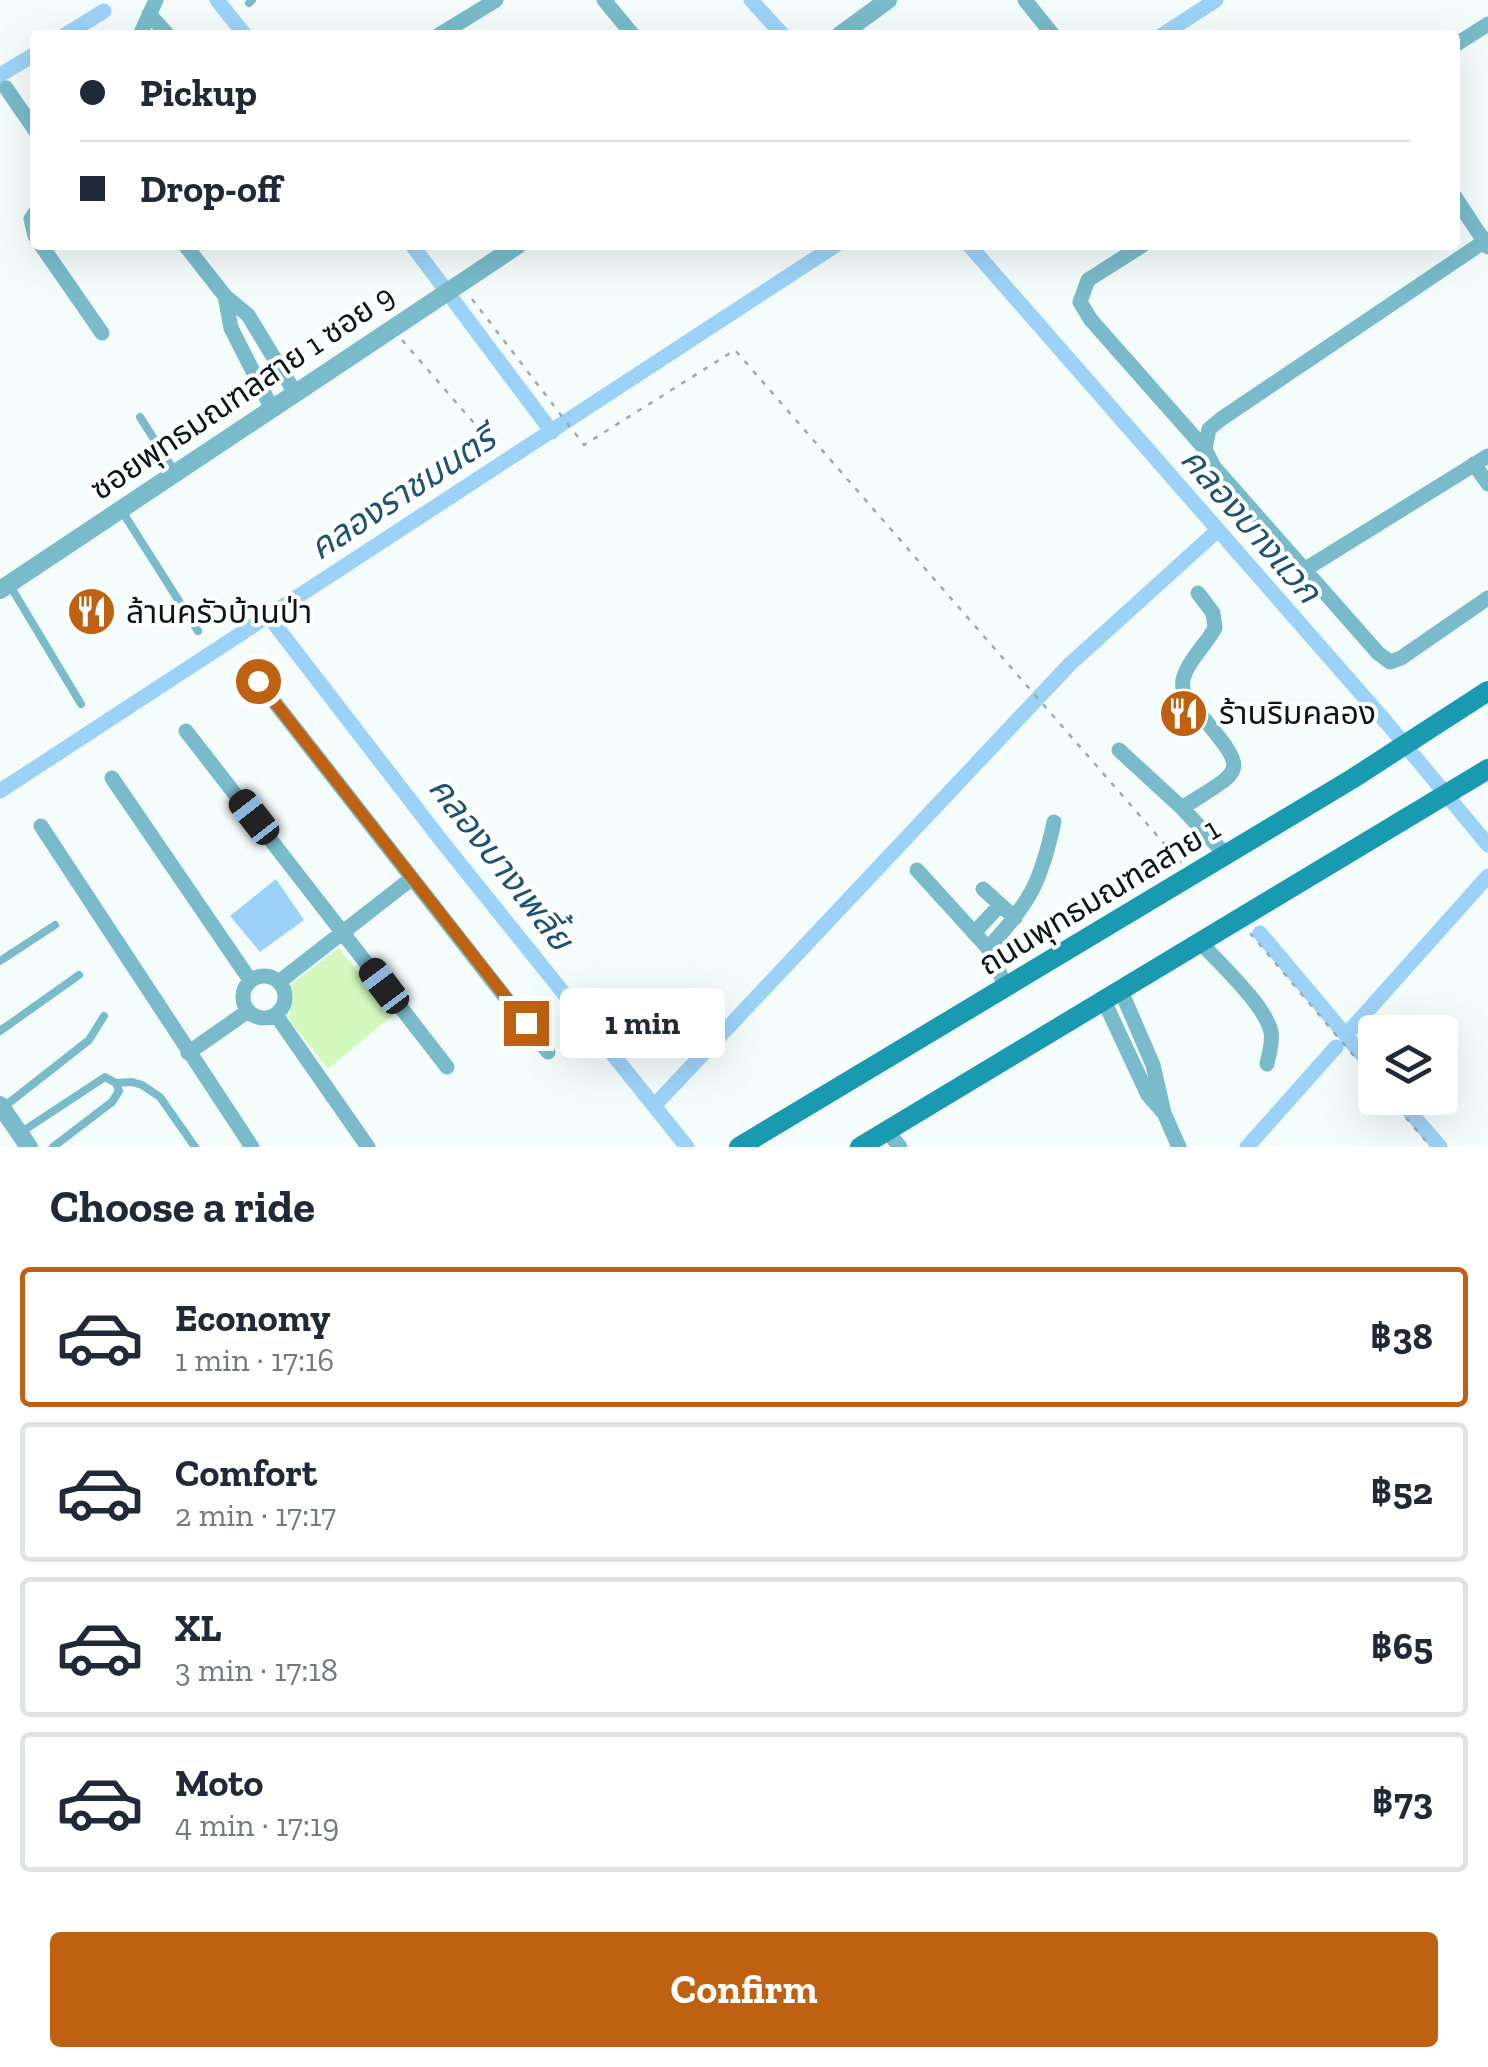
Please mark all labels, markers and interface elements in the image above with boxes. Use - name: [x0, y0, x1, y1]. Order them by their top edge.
- text: Pickup: [140, 70, 257, 116]
- text: Drop-off: [140, 166, 281, 212]
- street label: ซอยพุทธมณฑลสาย 1 ซอย 9: [83, 276, 401, 508]
- water label: คลองราชมนตรี: [301, 414, 508, 569]
- water label: คลองบางแวก: [1172, 439, 1331, 612]
- restaurant icon: ล้านครัวบ้านป่า: [65, 586, 117, 638]
- place label: ล้านครัวบ้านป่า: [126, 593, 312, 631]
- route start: [236, 659, 281, 704]
- restaurant icon: ร้านริมคลอง: [1158, 687, 1210, 739]
- place label: ร้านริมคลอง: [1219, 694, 1376, 732]
- water label: คลองบางเพลี้ย: [420, 766, 586, 960]
- car: [224, 784, 284, 850]
- street label: ถนนพุทธมณฑลสาย 1: [972, 809, 1226, 983]
- car: [354, 953, 414, 1019]
- callout: 1 min: [561, 988, 726, 1058]
- route end: [504, 1001, 549, 1046]
- text: 1 min: [605, 1004, 680, 1042]
- map controls: [1358, 1015, 1458, 1115]
- button: layers: [1358, 1015, 1458, 1115]
- text: Choose a ride: [50, 1180, 315, 1234]
- icon: car: [55, 1292, 145, 1382]
- text: Economy: [175, 1295, 330, 1341]
- text: ฿38: [1370, 1313, 1433, 1359]
- text: 1 min · 17:16: [175, 1341, 334, 1379]
- icon: car: [55, 1447, 145, 1537]
- text: Comfort: [175, 1450, 317, 1496]
- text: ฿52: [1371, 1468, 1433, 1514]
- text: 2 min · 17:17: [175, 1496, 336, 1534]
- icon: car: [55, 1602, 145, 1692]
- text: XL: [175, 1605, 222, 1651]
- text: ฿65: [1371, 1623, 1433, 1669]
- text: 3 min · 17:18: [175, 1651, 338, 1689]
- icon: car: [55, 1757, 145, 1847]
- text: Moto: [175, 1760, 263, 1806]
- text: ฿73: [1372, 1778, 1433, 1824]
- text: 4 min · 17:19: [175, 1806, 339, 1844]
- button: Confirm: [50, 1932, 1438, 2047]

